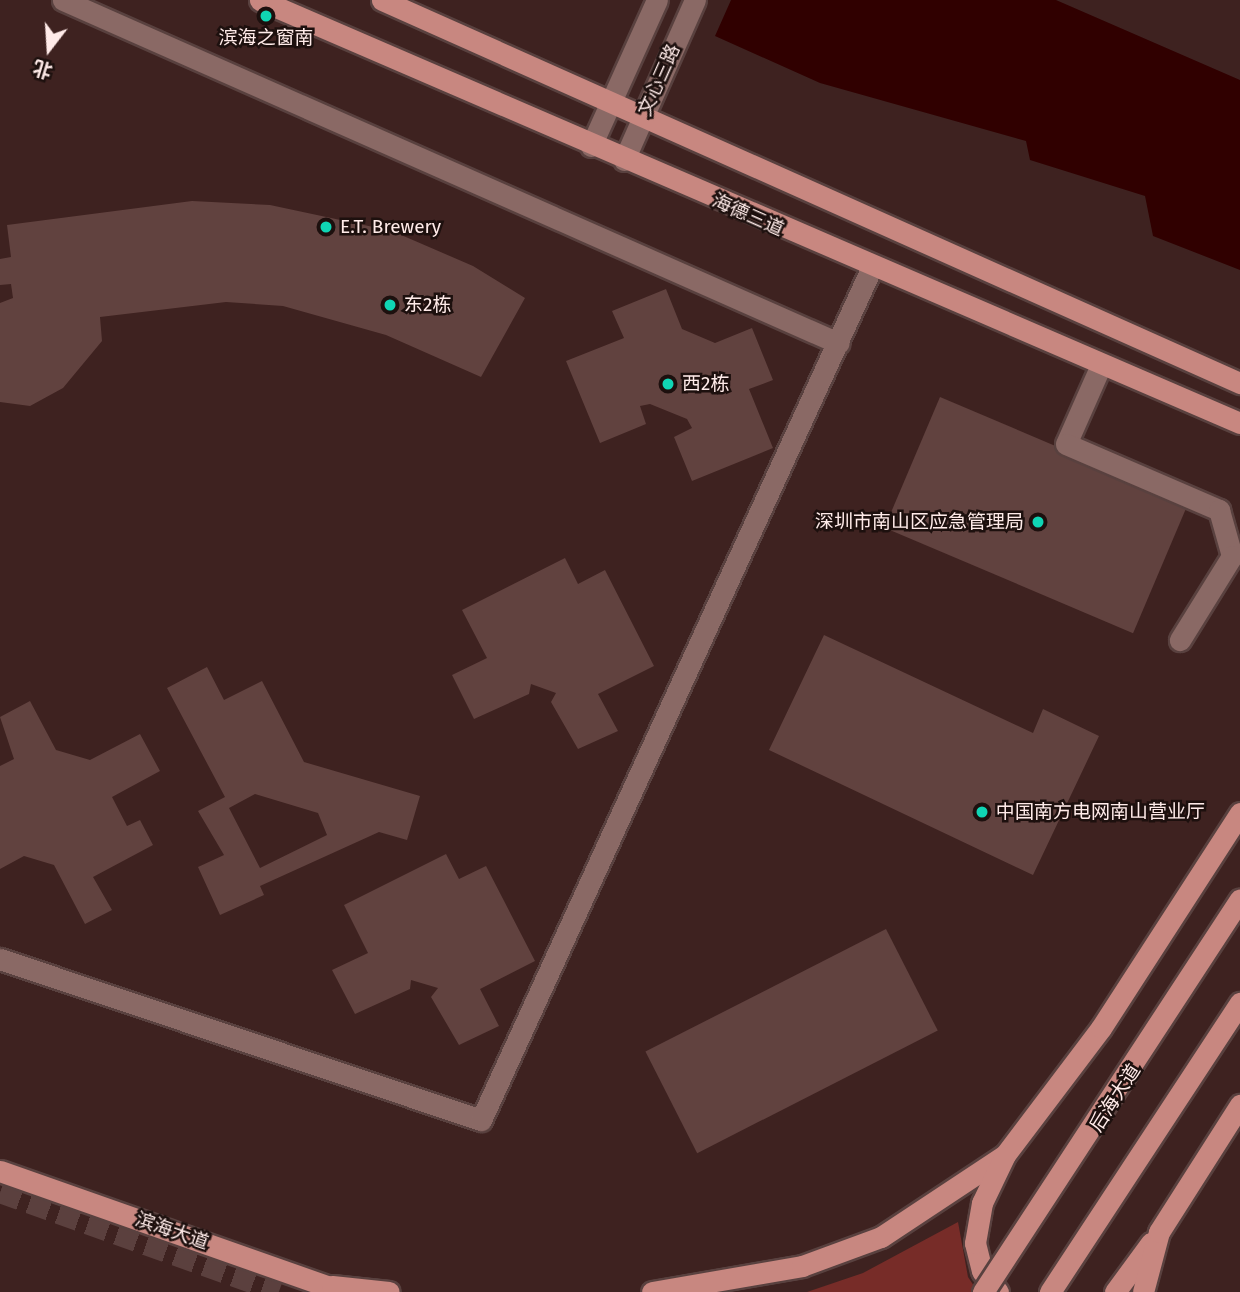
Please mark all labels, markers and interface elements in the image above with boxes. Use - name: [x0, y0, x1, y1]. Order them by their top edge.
- marker: 滨海之窗南: [258, 8, 274, 24]
- north arrow: [14, 14, 84, 84]
- place label: 滨海之窗南: [219, 27, 313, 49]
- street label: 文心三路: [633, 41, 685, 119]
- text: 北: [30, 56, 55, 83]
- street label: 海德三道: [709, 189, 787, 241]
- place label: E.T. Brewery: [340, 216, 441, 238]
- marker: E.T. Brewery: [318, 219, 334, 235]
- place label: 东2栋: [404, 294, 451, 316]
- marker: 东2栋: [382, 297, 398, 313]
- place label: 西2栋: [682, 373, 729, 395]
- marker: 西2栋: [660, 376, 676, 392]
- place label: 深圳市南山区应急管理局: [815, 511, 1024, 533]
- marker: 深圳市南山区应急管理局: [1030, 514, 1046, 530]
- place label: 中国南方电网南山营业厅: [996, 801, 1205, 823]
- marker: 中国南方电网南山营业厅: [974, 804, 990, 820]
- street label: 后海大道: [1085, 1060, 1145, 1136]
- street label: 滨海大道: [132, 1208, 212, 1254]

